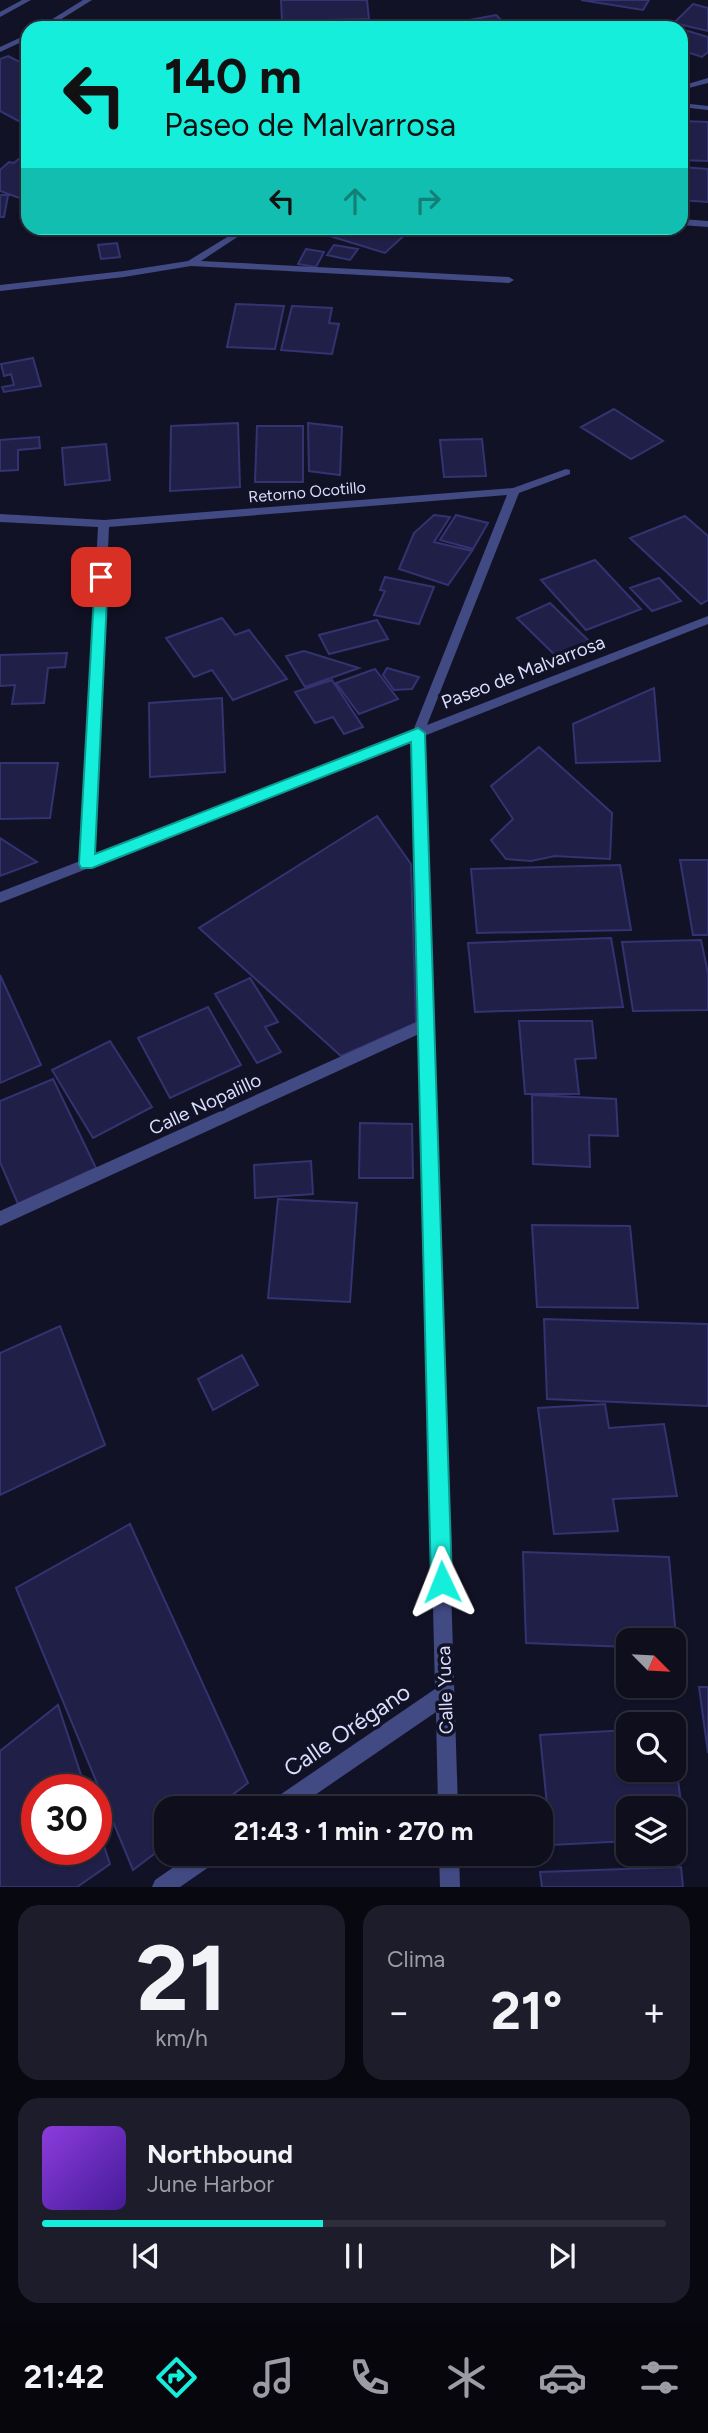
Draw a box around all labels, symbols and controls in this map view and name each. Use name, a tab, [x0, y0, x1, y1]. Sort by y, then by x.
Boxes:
text: 140 m	[164, 46, 302, 105]
icon: left	[49, 49, 140, 140]
text: Paseo de Malvarrosa	[164, 106, 456, 144]
icon: left	[263, 182, 301, 220]
icon: ahead	[336, 182, 374, 220]
icon: right	[409, 182, 447, 220]
street label: Retorno Ocotillo	[247, 477, 367, 507]
pin	[71, 547, 131, 607]
icon: arrive	[82, 558, 120, 596]
street label: Paseo de Malvarrosa	[438, 630, 608, 714]
street label: Calle Nopalillo	[145, 1068, 265, 1140]
position arrow	[405, 1545, 479, 1619]
north arrow	[616, 1628, 686, 1698]
map controls	[616, 1628, 686, 1866]
street label: Calle Yuca	[432, 1645, 458, 1735]
street label: Calle Orégano	[279, 1677, 415, 1783]
button: search	[616, 1712, 686, 1782]
speed limit sign: 30	[21, 1774, 112, 1865]
button: layers	[616, 1796, 686, 1866]
text: 21:43 · 1 min · 270 m	[234, 1815, 473, 1847]
text: 21	[136, 1924, 227, 2033]
text: Clima	[387, 1945, 445, 1973]
text: 21°	[491, 1980, 562, 2042]
text: −	[387, 1989, 411, 2035]
text: +	[642, 1989, 666, 2035]
text: km/h	[155, 2024, 208, 2052]
text: Northbound	[147, 2138, 293, 2170]
text: June Harbor	[147, 2170, 274, 2198]
icon: previous	[127, 2237, 165, 2275]
icon: pause	[335, 2237, 373, 2275]
icon: next	[543, 2237, 581, 2275]
icon: directions	[152, 2353, 201, 2402]
icon: music	[249, 2353, 298, 2402]
icon: phone	[345, 2353, 394, 2402]
icon: climate	[442, 2353, 491, 2402]
icon: car	[538, 2353, 587, 2402]
icon: filters	[635, 2353, 684, 2402]
text: 21:42	[24, 2358, 104, 2396]

